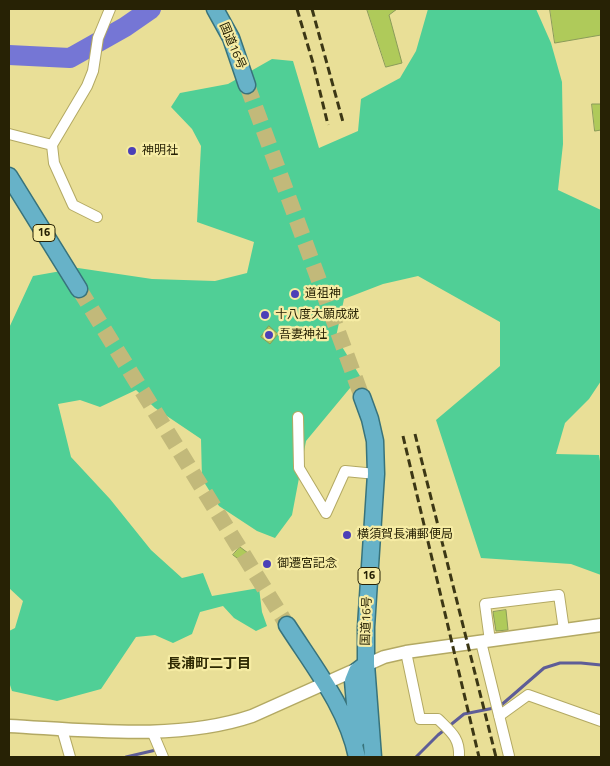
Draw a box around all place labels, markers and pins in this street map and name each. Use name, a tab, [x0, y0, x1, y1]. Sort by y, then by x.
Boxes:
place label: 神明社	[142, 144, 178, 158]
marker: 神明社	[126, 145, 138, 157]
place label: 道祖神	[305, 287, 341, 301]
marker: 道祖神	[289, 288, 301, 300]
place label: 十八度大願成就	[275, 308, 359, 322]
marker: 十八度大願成就	[259, 309, 271, 321]
place label: 吾妻神社	[279, 328, 327, 342]
marker: 吾妻神社	[263, 329, 275, 341]
place label: 横須賀長浦郵便局	[357, 528, 453, 542]
marker: 横須賀長浦郵便局	[341, 529, 353, 541]
place label: 御遷宮記念	[277, 557, 337, 571]
marker: 御遷宮記念	[261, 558, 273, 570]

